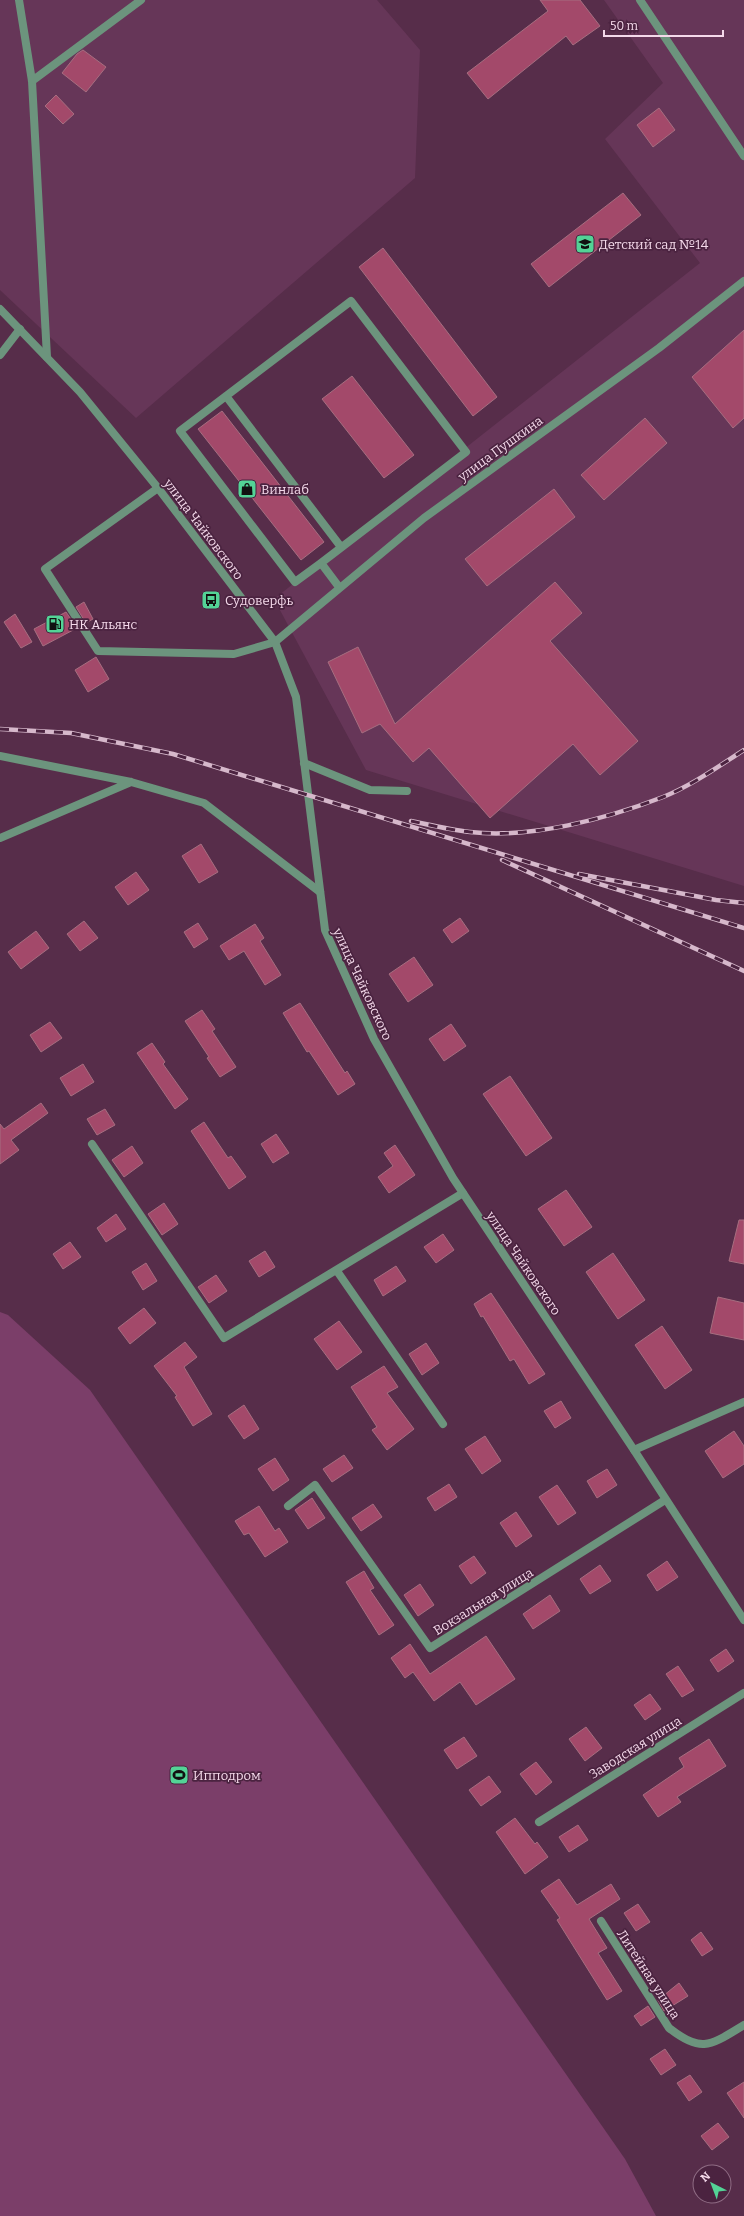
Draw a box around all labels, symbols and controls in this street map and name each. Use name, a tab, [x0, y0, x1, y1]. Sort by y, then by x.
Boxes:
scale bar	[604, 12, 723, 38]
text: 50 m	[610, 19, 639, 33]
school or university icon: Детский сад №14	[574, 233, 596, 255]
place label: Детский сад №14	[599, 237, 709, 252]
street label: улица Пушкина	[454, 413, 545, 485]
street label: улица Чайковского	[160, 475, 246, 582]
shop icon: Винлаб	[236, 478, 258, 500]
place label: Винлаб	[261, 482, 309, 497]
bus stop icon: Судоверфь	[200, 589, 222, 611]
place label: Судоверфь	[225, 593, 293, 608]
fuel station icon: НК Альянс	[44, 613, 66, 635]
place label: НК Альянс	[69, 617, 137, 632]
street label: улица Чайковского	[330, 925, 395, 1043]
street label: улица Чайковского	[483, 1208, 564, 1318]
street label: Вокзальная улица	[431, 1565, 536, 1638]
street label: Заводская улица	[586, 1713, 684, 1782]
sports icon: Ипподром	[168, 1764, 190, 1786]
place label: Ипподром	[193, 1768, 261, 1783]
street label: Литейная улица	[614, 1927, 683, 2022]
north arrow	[692, 2164, 732, 2204]
text: N	[698, 2169, 714, 2185]

